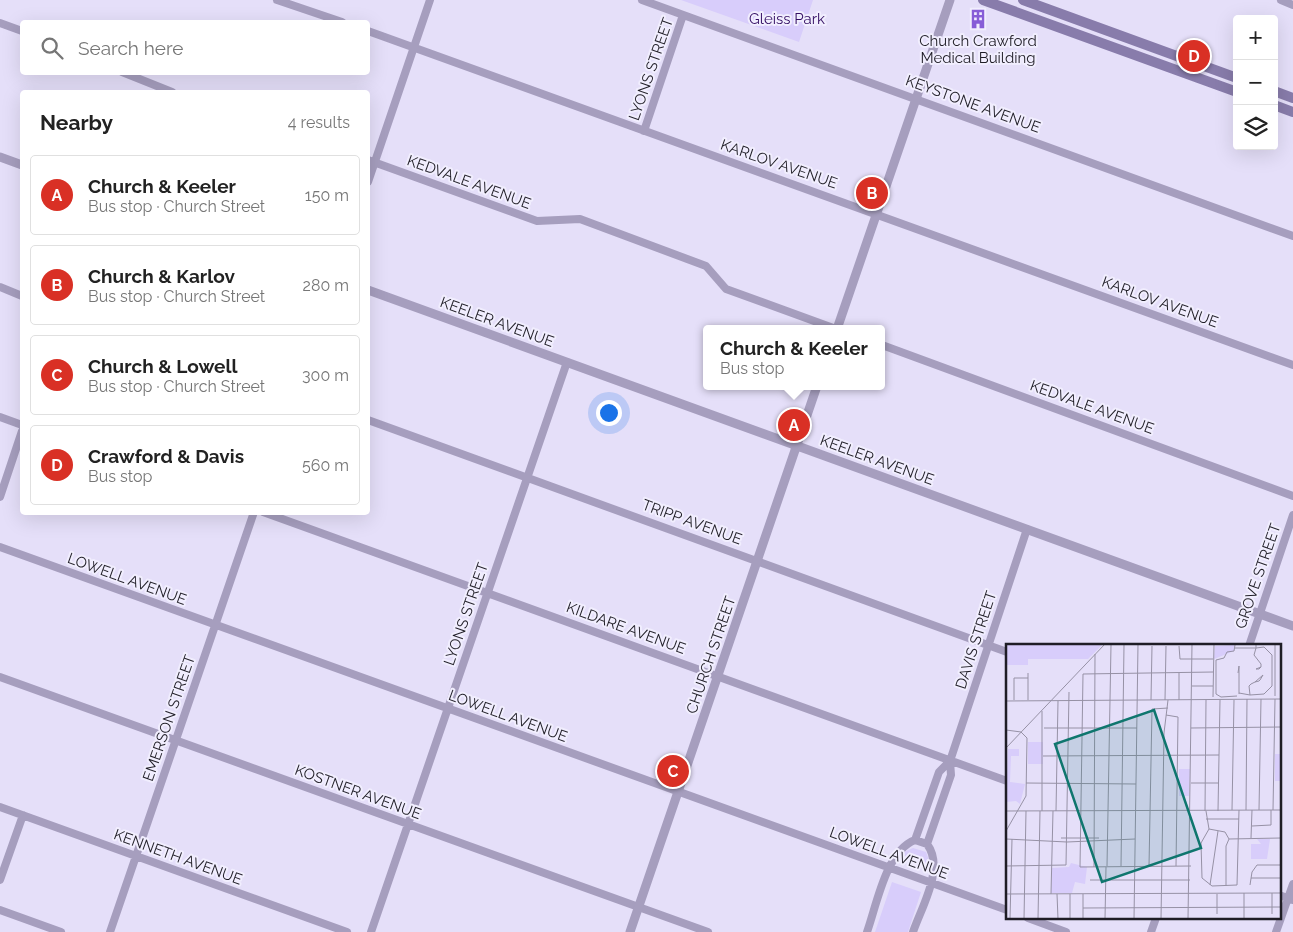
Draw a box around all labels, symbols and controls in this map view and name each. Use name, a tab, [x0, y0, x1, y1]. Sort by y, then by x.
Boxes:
building icon: Church Crawford Medical Building	[967, 8, 989, 30]
park label: Gleiss Park	[749, 10, 825, 28]
street label: LYONS STREET	[625, 15, 677, 123]
map controls	[1233, 15, 1278, 150]
button: +	[1233, 15, 1278, 60]
search box	[20, 20, 370, 75]
place label: Church Crawford Medical Building	[919, 32, 1037, 67]
icon: search	[38, 34, 66, 62]
text: Search here	[78, 37, 184, 59]
pin: D	[1178, 37, 1210, 75]
button: −	[1233, 60, 1278, 105]
street label: KEYSTONE AVENUE	[903, 71, 1043, 137]
button: layers	[1233, 105, 1278, 150]
text: Nearby	[40, 110, 113, 135]
text: 4 results	[288, 113, 350, 132]
street label: KARLOV AVENUE	[718, 136, 840, 192]
street label: KEDVALE AVENUE	[405, 151, 533, 213]
pin: B	[856, 174, 888, 212]
text: Church & Keeler	[88, 175, 236, 197]
text: A	[52, 186, 62, 205]
text: 150 m	[305, 186, 349, 205]
text: Bus stop · Church Street	[88, 197, 265, 216]
text: Church & Karlov	[88, 265, 235, 287]
street label: KARLOV AVENUE	[1099, 273, 1221, 331]
text: B	[52, 276, 62, 295]
text: 280 m	[303, 276, 349, 295]
text: Bus stop · Church Street	[88, 287, 265, 306]
street label: KEELER AVENUE	[438, 293, 556, 351]
popup	[703, 325, 885, 390]
text: Church & Keeler	[720, 337, 868, 359]
text: Church & Lowell	[88, 355, 238, 377]
text: Bus stop	[720, 359, 784, 378]
text: C	[52, 366, 62, 385]
text: 300 m	[302, 366, 349, 385]
street label: KEDVALE AVENUE	[1028, 376, 1156, 438]
text: Bus stop · Church Street	[88, 377, 265, 396]
your location	[596, 400, 622, 426]
pin: A	[778, 406, 810, 444]
street label: KEELER AVENUE	[818, 431, 936, 489]
text: Crawford & Davis	[88, 445, 244, 467]
text: D	[51, 456, 63, 475]
text: 560 m	[302, 456, 349, 475]
text: Bus stop	[88, 467, 152, 486]
street label: TRIPP AVENUE	[640, 496, 744, 548]
street label: GROVE STREET	[1232, 521, 1284, 631]
street label: LOWELL AVENUE	[65, 549, 189, 609]
street label: LYONS STREET	[440, 560, 492, 668]
street label: DAVIS STREET	[952, 589, 1000, 691]
street label: CHURCH STREET	[682, 594, 740, 716]
street label: KILDARE AVENUE	[564, 598, 688, 658]
inset map	[1006, 644, 1280, 920]
street label: EMERSON STREET	[139, 652, 199, 784]
street label: LOWELL AVENUE	[446, 686, 570, 746]
pin: C	[657, 752, 689, 790]
street label: KOSTNER AVENUE	[292, 761, 424, 823]
street label: LOWELL AVENUE	[827, 823, 951, 883]
street label: KENNETH AVENUE	[111, 825, 245, 889]

